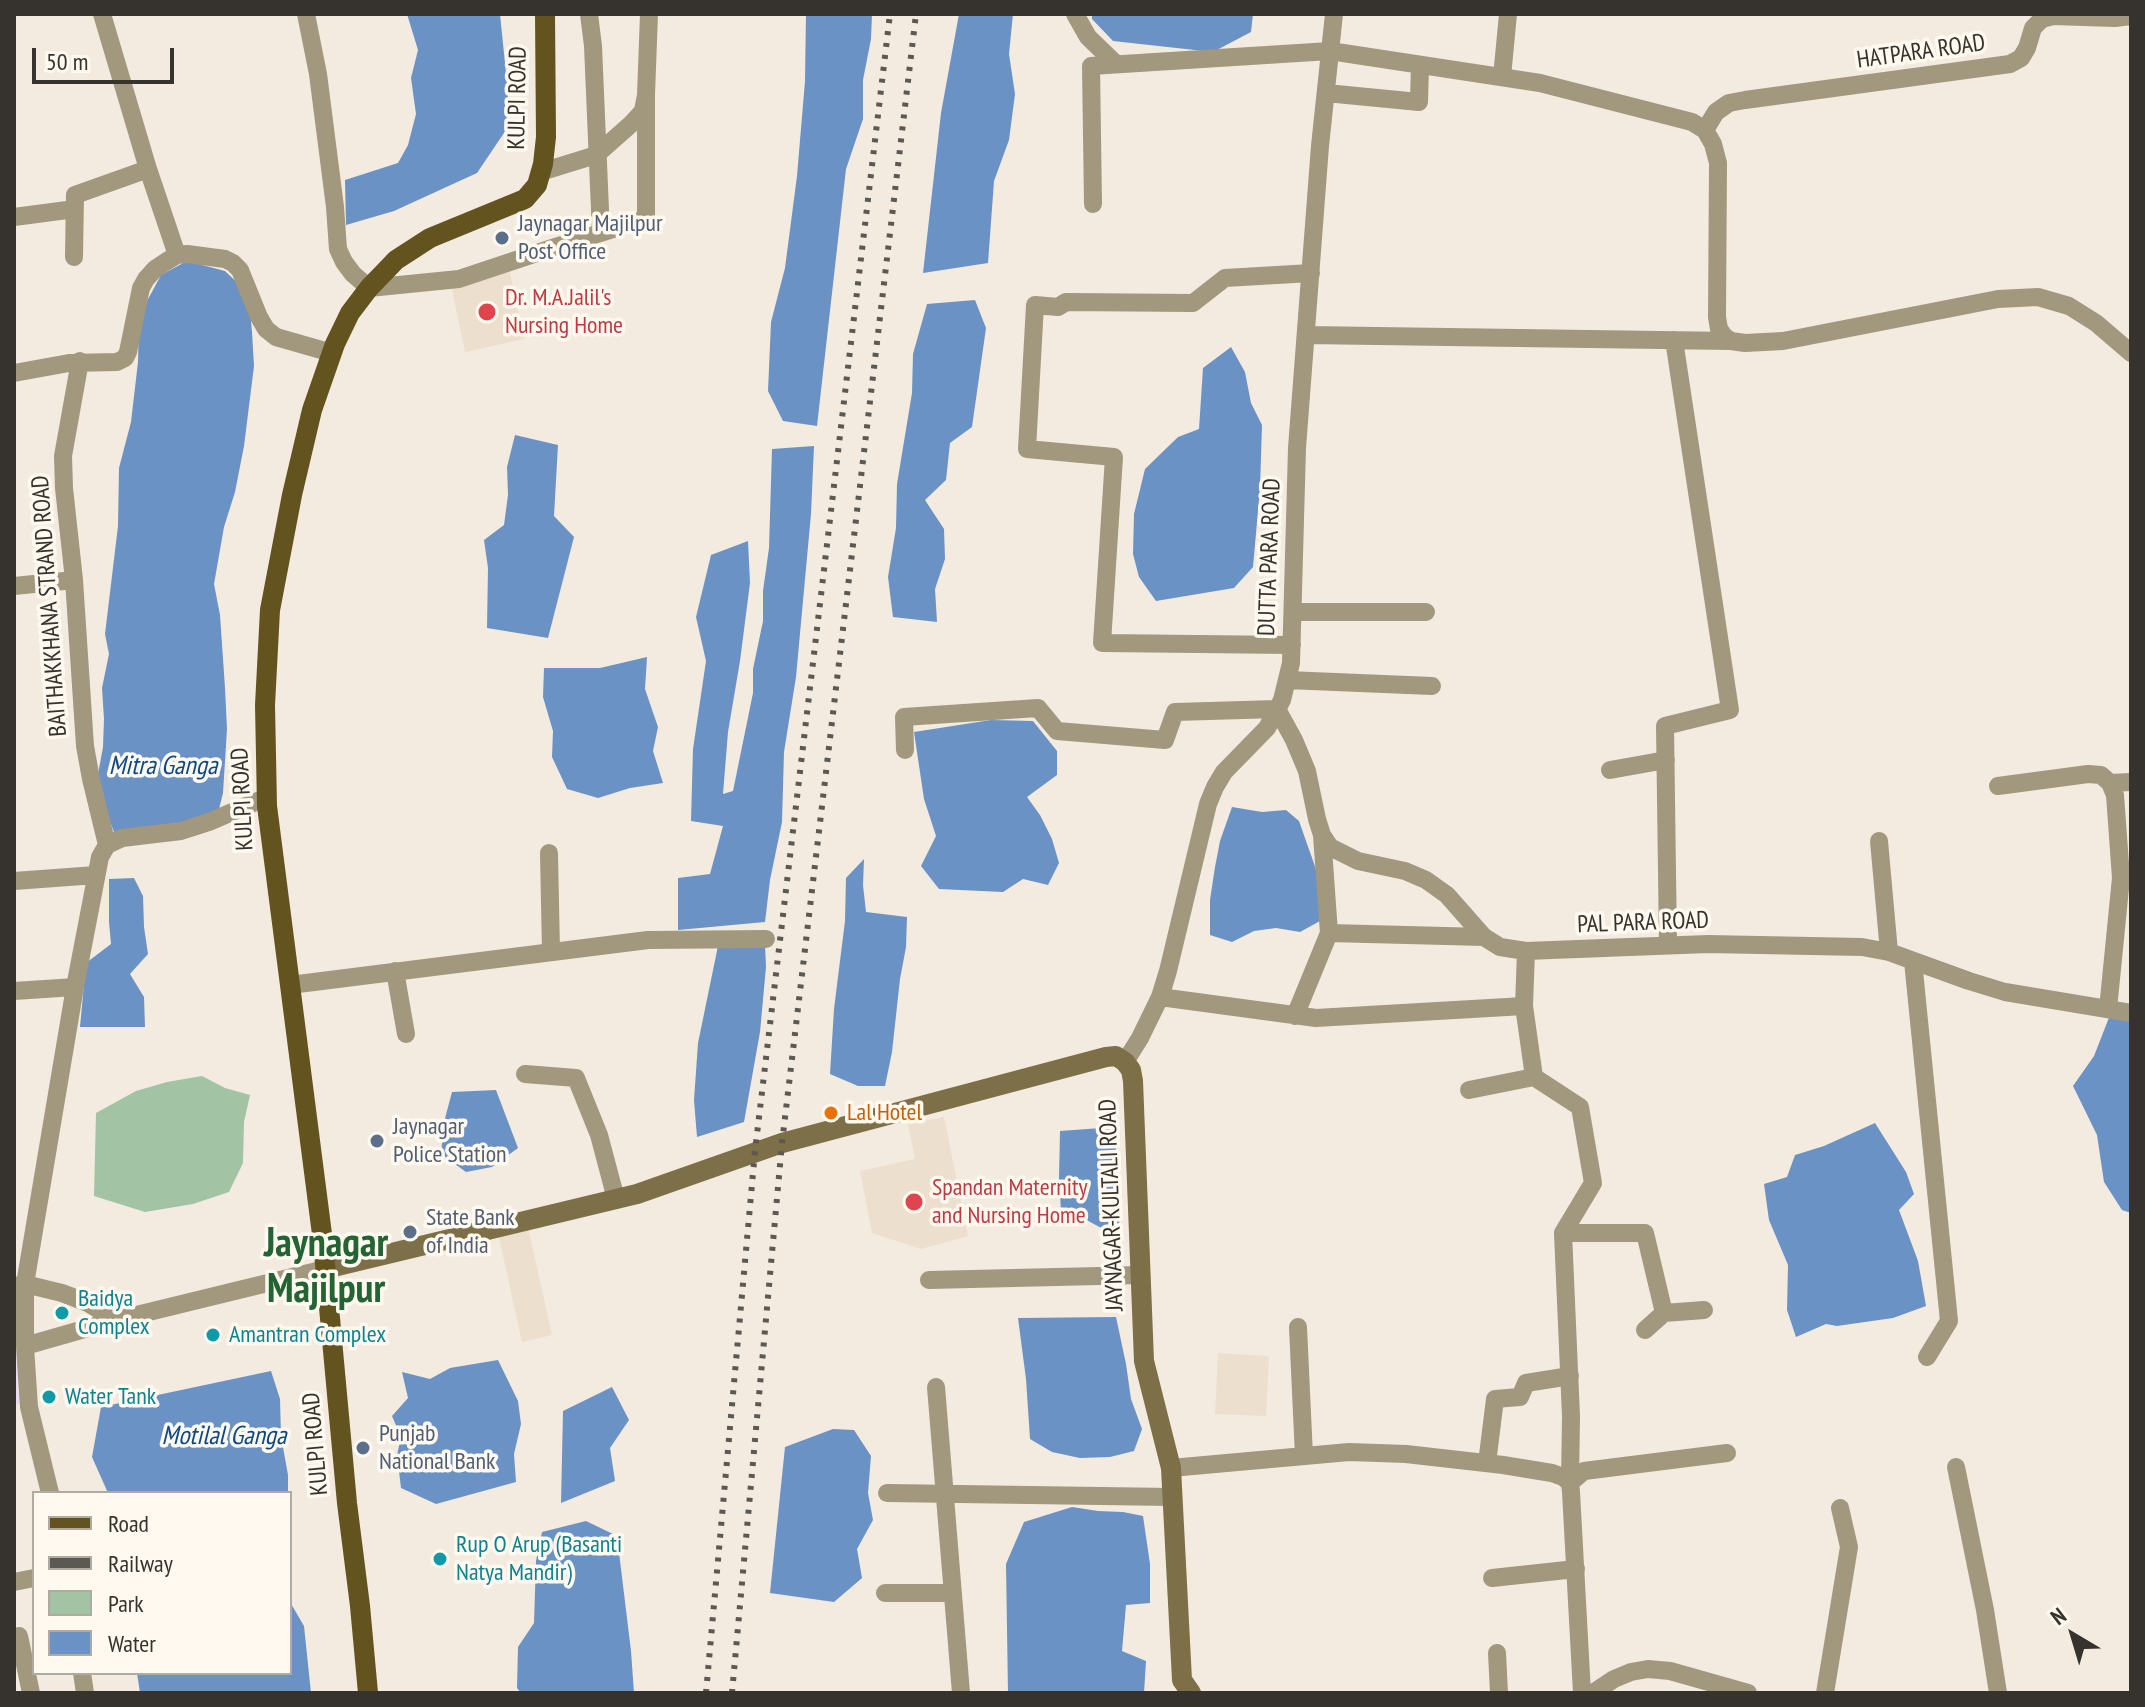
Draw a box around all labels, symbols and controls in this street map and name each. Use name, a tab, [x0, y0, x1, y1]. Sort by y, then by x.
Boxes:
street label: HATPARA ROAD	[1855, 29, 1987, 75]
scale bar	[36, 32, 178, 82]
text: 50 m	[46, 46, 88, 77]
street label: KULPI ROAD	[503, 46, 533, 150]
place label: Jaynagar Majilpur Post Office	[518, 210, 662, 266]
marker: Jaynagar Majilpur Post Office	[493, 229, 511, 247]
place label: Dr. M.A.Jalil's Nursing Home	[505, 284, 623, 340]
marker: Dr. M.A.Jalil's Nursing Home	[476, 301, 498, 323]
street label: BAITHAKKHANA STRAND ROAD	[27, 474, 73, 738]
street label: DUTTA PARA ROAD	[1253, 478, 1287, 636]
street label: KULPI ROAD	[226, 747, 260, 851]
water label: Mitra Ganga	[109, 751, 217, 783]
street label: PAL PARA ROAD	[1577, 906, 1709, 940]
place label: Lal Hotel	[847, 1099, 922, 1127]
street label: JAYNAGAR-KULTALI ROAD	[1094, 1099, 1130, 1311]
marker: Lal Hotel	[822, 1104, 840, 1122]
place label: Jaynagar Police Station	[393, 1113, 507, 1169]
marker: Jaynagar Police Station	[368, 1132, 386, 1150]
place label: Spandan Maternity and Nursing Home	[932, 1174, 1087, 1230]
marker: Spandan Maternity and Nursing Home	[903, 1191, 925, 1213]
place label: State Bank of India	[426, 1204, 515, 1260]
district label: Jaynagar Majilpur	[264, 1221, 388, 1315]
marker: State Bank of India	[401, 1223, 419, 1241]
place label: Baidya Complex	[78, 1285, 150, 1341]
marker: Baidya Complex	[53, 1304, 71, 1322]
place label: Amantran Complex	[229, 1321, 386, 1349]
marker: Amantran Complex	[204, 1326, 222, 1344]
place label: Water Tank	[65, 1383, 156, 1411]
marker: Water Tank	[40, 1388, 58, 1406]
street label: KULPI ROAD	[297, 1391, 335, 1497]
place label: Punjab National Bank	[379, 1420, 495, 1476]
water label: Motilal Ganga	[162, 1421, 286, 1453]
marker: Punjab National Bank	[354, 1439, 372, 1457]
legend	[32, 1491, 292, 1675]
text: Road	[108, 1508, 149, 1539]
place label: Rup O Arup (Basanti Natya Mandir)	[456, 1531, 622, 1587]
text: Railway	[108, 1548, 173, 1579]
marker: Rup O Arup (Basanti Natya Mandir)	[431, 1550, 449, 1568]
text: Park	[108, 1588, 144, 1619]
north arrow	[2033, 1595, 2113, 1675]
text: N	[2045, 1601, 2072, 1631]
text: Water	[108, 1628, 156, 1659]

